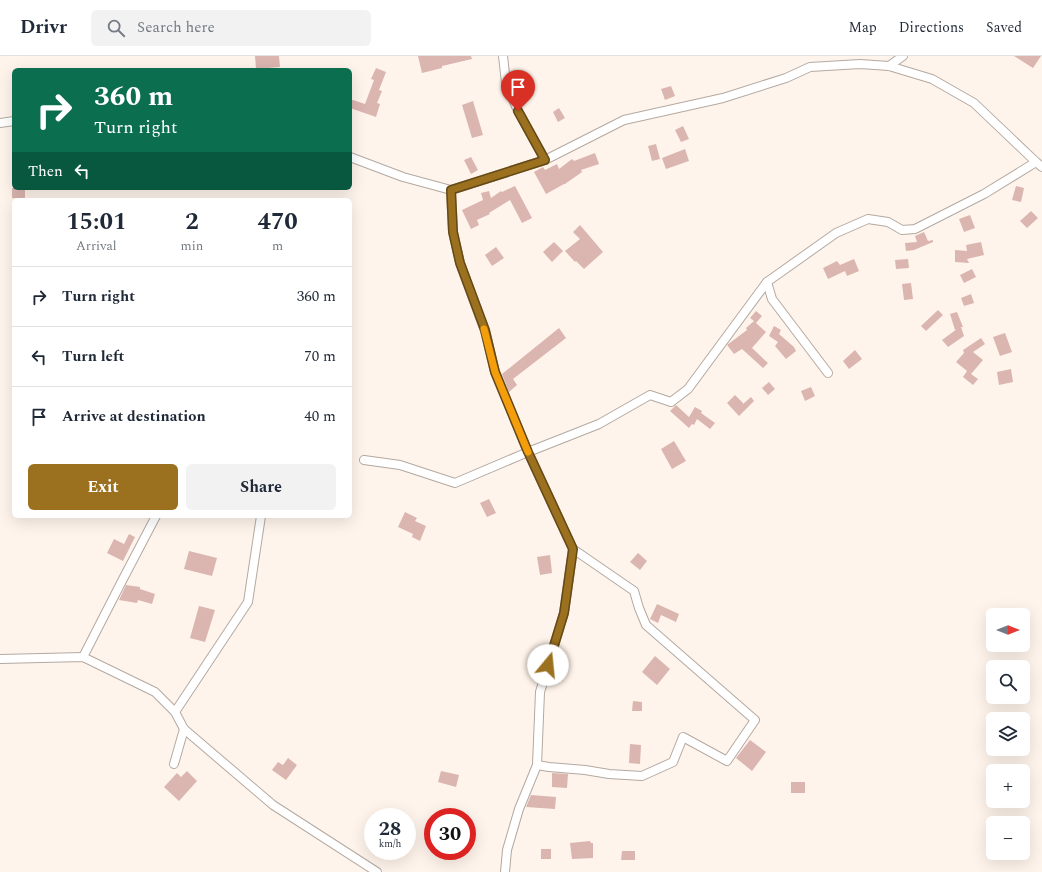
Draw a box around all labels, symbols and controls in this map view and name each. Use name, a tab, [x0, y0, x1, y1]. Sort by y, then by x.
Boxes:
search box	[91, 10, 371, 46]
text: Drivr	[20, 13, 67, 42]
text: Search here	[137, 16, 215, 39]
icon: search	[105, 17, 127, 39]
text: Map	[849, 17, 877, 38]
text: Directions	[899, 17, 964, 38]
text: Saved	[986, 17, 1022, 38]
pin	[501, 70, 535, 111]
text: 360 m	[94, 75, 173, 118]
icon: arrive	[507, 76, 529, 98]
icon: right	[28, 84, 80, 136]
text: Turn right	[94, 114, 177, 141]
text: Then	[28, 160, 63, 183]
icon: left	[71, 160, 93, 182]
text: 15:01	[66, 204, 126, 240]
text: 2	[185, 204, 199, 240]
text: 470	[257, 204, 298, 240]
text: Arrival	[76, 236, 117, 256]
text: min	[181, 236, 203, 256]
text: m	[272, 236, 283, 256]
text: Turn right	[62, 285, 135, 308]
text: 360 m	[297, 285, 336, 308]
icon: right	[28, 286, 50, 308]
text: Turn left	[62, 345, 124, 368]
text: 70 m	[304, 345, 336, 368]
icon: left	[28, 346, 50, 368]
text: Arrive at destination	[62, 405, 206, 428]
text: 40 m	[304, 405, 336, 428]
icon: arrive	[28, 406, 50, 428]
button: Exit	[28, 464, 178, 510]
button: Share	[186, 464, 336, 510]
north arrow	[986, 608, 1030, 652]
map controls	[986, 608, 1030, 860]
position arrow	[527, 644, 569, 686]
button: search	[986, 660, 1030, 704]
button: layers	[986, 712, 1030, 756]
button: +	[986, 764, 1030, 808]
speed limit sign: 30	[424, 808, 476, 860]
text: 28	[379, 814, 401, 844]
button: −	[986, 816, 1030, 860]
text: km/h	[379, 836, 401, 852]

